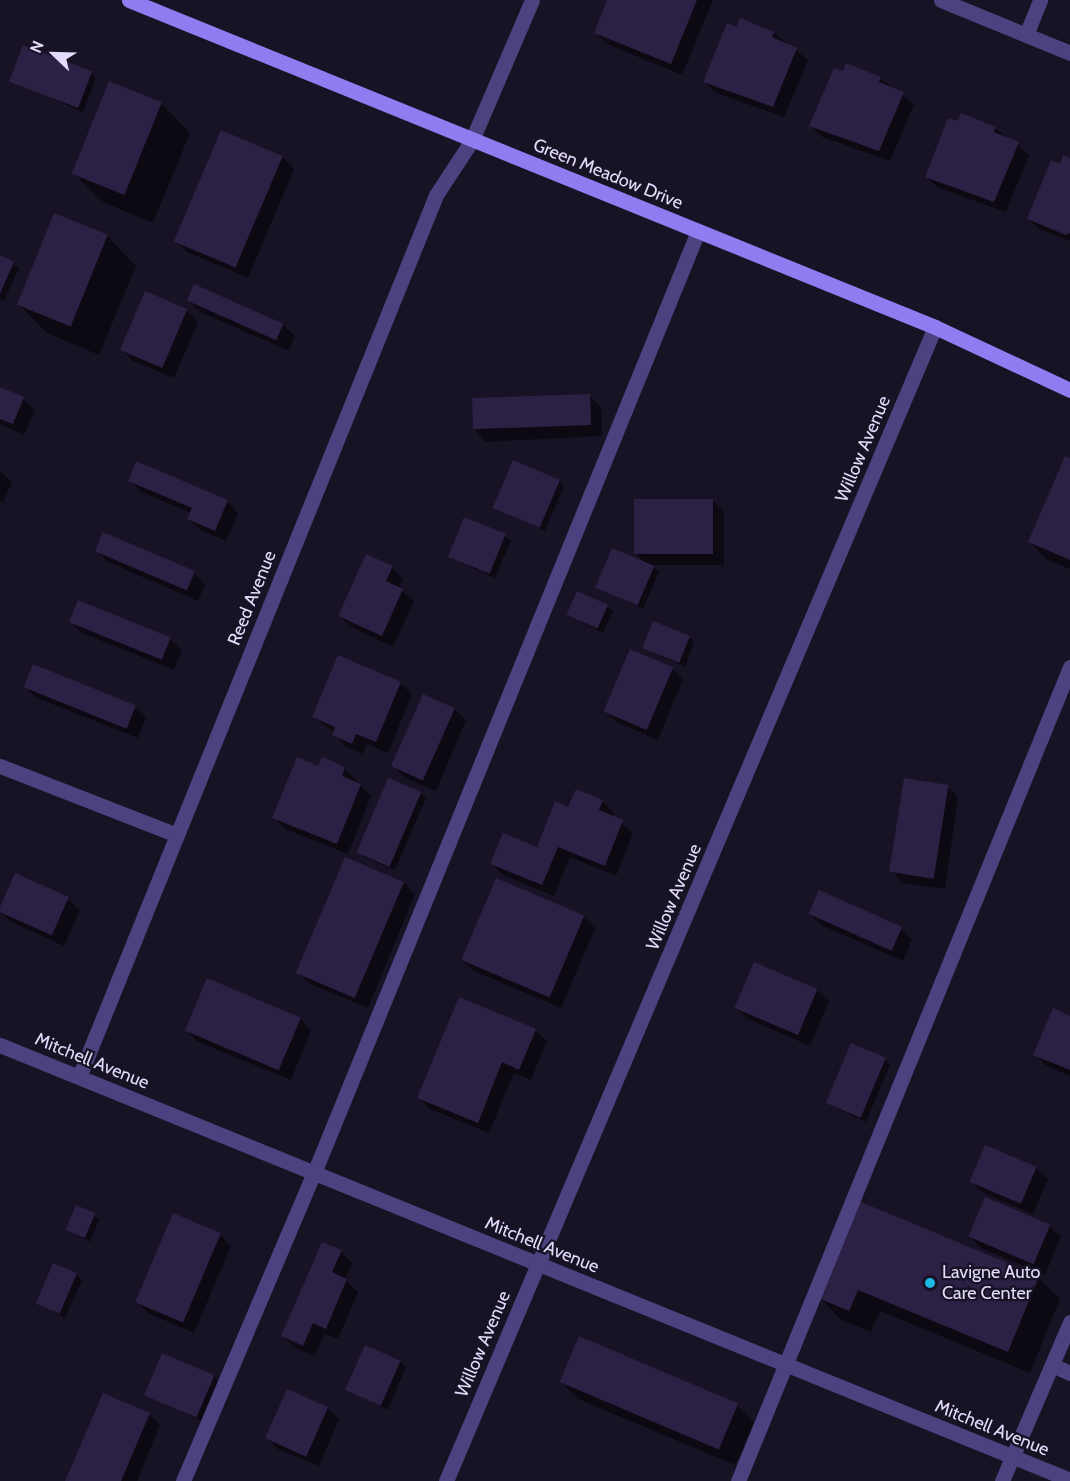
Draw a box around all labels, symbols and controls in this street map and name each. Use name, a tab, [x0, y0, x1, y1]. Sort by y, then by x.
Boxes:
north arrow	[24, 24, 84, 84]
text: N	[26, 38, 48, 56]
street label: Green Meadow Drive	[530, 134, 686, 214]
street label: Willow Avenue	[831, 393, 895, 505]
street label: Reed Avenue	[223, 548, 281, 648]
street label: Willow Avenue	[642, 841, 706, 953]
street label: Mitchell Avenue	[32, 1028, 152, 1094]
street label: Mitchell Avenue	[482, 1212, 602, 1278]
place label: Lavigne Auto Care Center	[942, 1262, 1040, 1304]
marker: Lavigne Auto Care Center	[923, 1276, 937, 1290]
street label: Willow Avenue	[451, 1288, 515, 1400]
street label: Mitchell Avenue	[932, 1395, 1052, 1461]

